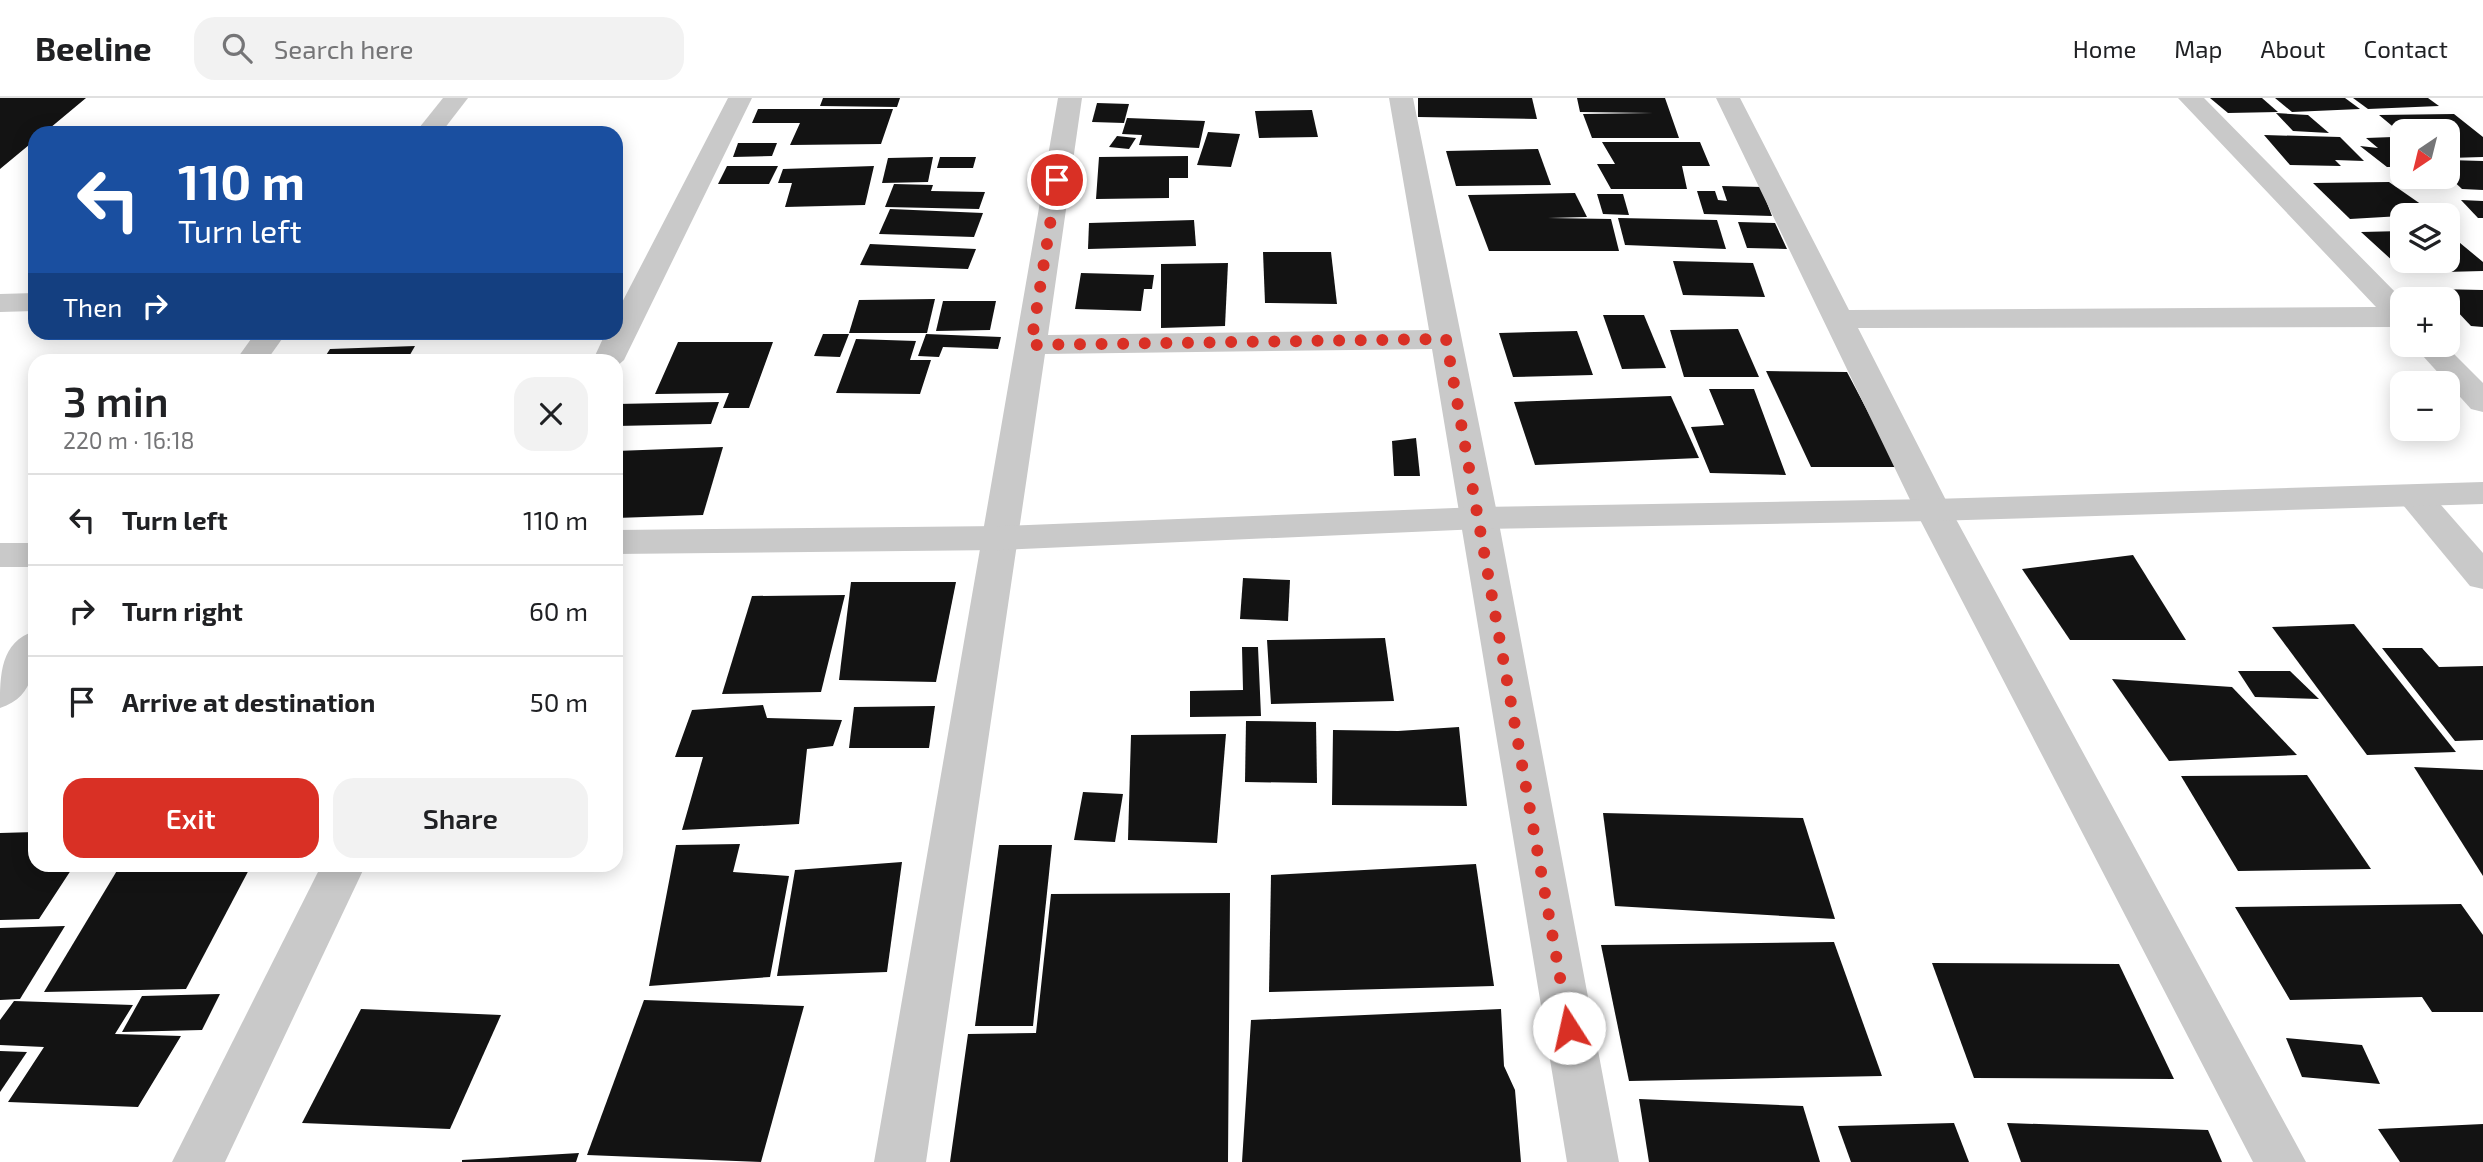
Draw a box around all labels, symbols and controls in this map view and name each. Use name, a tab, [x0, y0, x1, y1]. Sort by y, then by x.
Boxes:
search box	[194, 17, 684, 80]
text: Beeline	[35, 28, 152, 68]
icon: search	[218, 29, 256, 67]
text: Search here	[274, 33, 413, 64]
text: Home	[2073, 34, 2136, 63]
text: Map	[2174, 34, 2222, 63]
text: About	[2260, 34, 2326, 63]
text: Contact	[2364, 34, 2448, 63]
north arrow	[2390, 119, 2460, 189]
map controls	[2390, 119, 2460, 441]
pin	[1027, 150, 1087, 210]
text: 110 m	[178, 151, 305, 210]
icon: left	[63, 154, 154, 245]
icon: arrive	[1038, 161, 1076, 199]
button: layers	[2390, 203, 2460, 273]
text: Turn left	[178, 211, 302, 249]
icon: right	[136, 287, 174, 325]
button: +	[2390, 287, 2460, 357]
text: Then	[63, 291, 122, 322]
button: −	[2390, 371, 2460, 441]
text: 3 min	[63, 375, 169, 425]
button: close	[514, 377, 588, 451]
text: 220 m · 16:18	[63, 426, 195, 454]
icon: left	[63, 501, 101, 539]
text: Turn left	[122, 504, 228, 535]
text: 110 m	[523, 504, 588, 535]
icon: right	[63, 592, 101, 630]
text: Turn right	[122, 595, 243, 626]
text: 60 m	[529, 595, 588, 626]
icon: arrive	[63, 683, 101, 721]
text: Arrive at destination	[122, 686, 375, 717]
text: 50 m	[530, 686, 588, 717]
button: Exit	[63, 778, 319, 858]
button: Share	[333, 778, 588, 858]
position arrow	[1532, 991, 1606, 1065]

